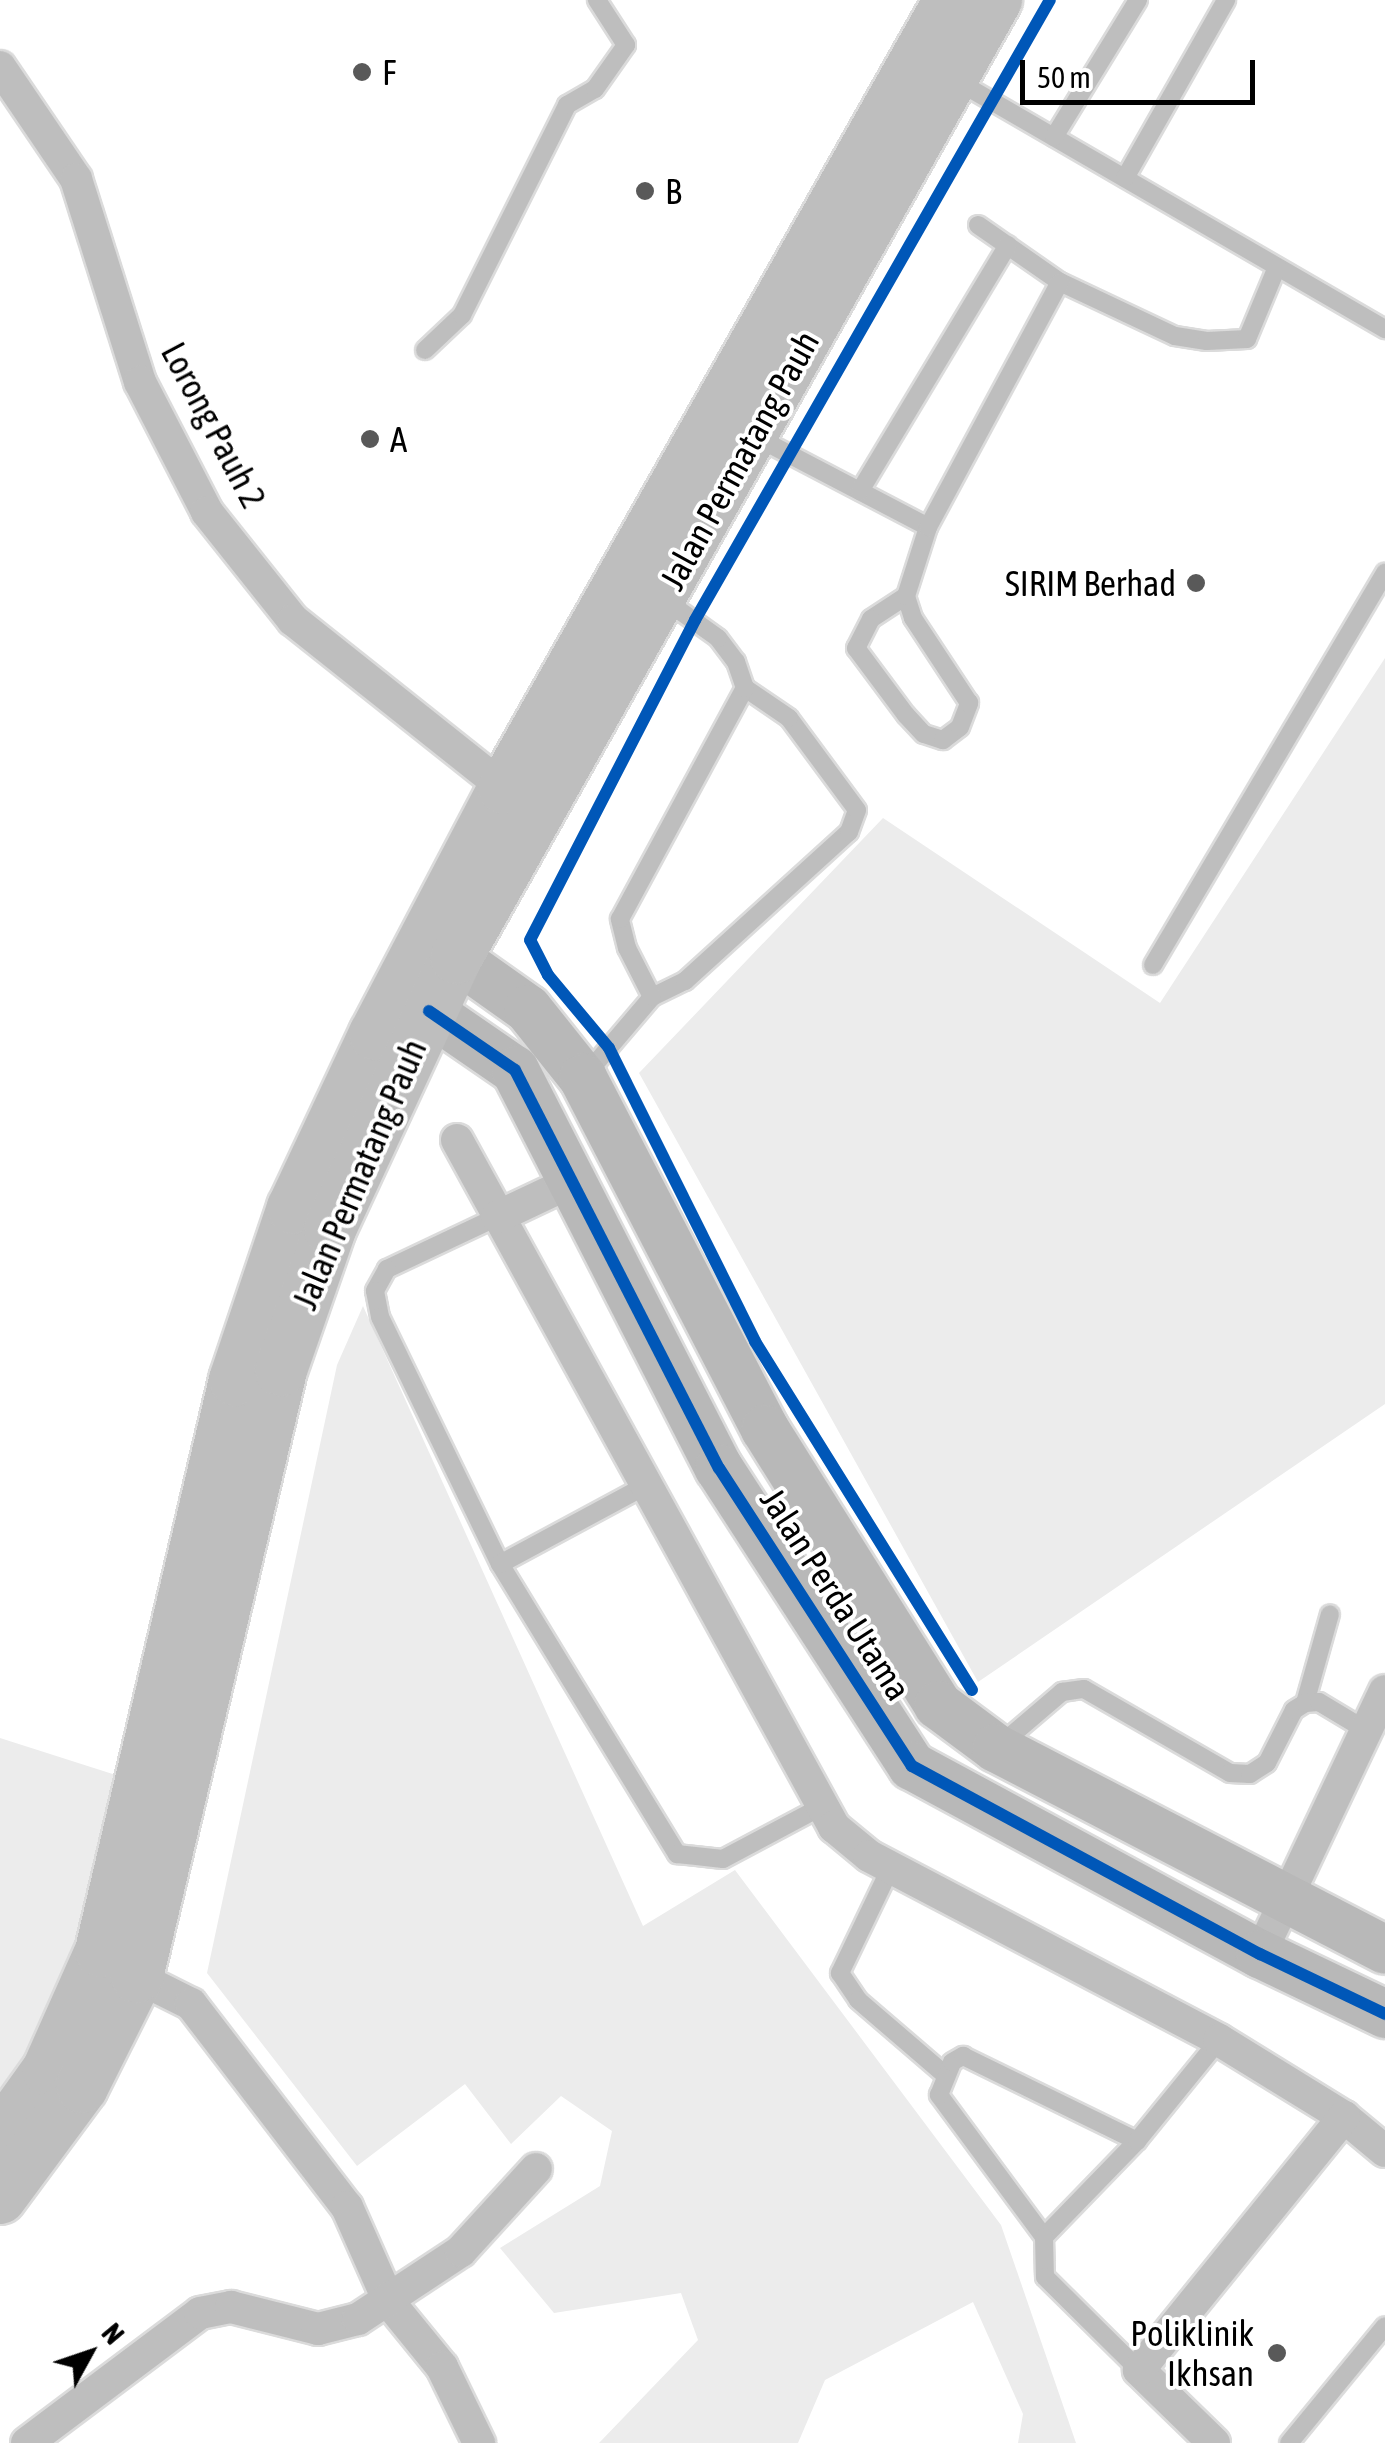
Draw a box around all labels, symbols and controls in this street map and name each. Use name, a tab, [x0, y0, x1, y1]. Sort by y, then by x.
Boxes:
scale bar	[1025, 40, 1260, 102]
place label: F	[382, 51, 396, 93]
text: 50 m	[1037, 60, 1091, 94]
marker: F	[351, 61, 373, 83]
place label: B	[665, 170, 682, 212]
marker: B	[634, 180, 656, 202]
street label: Jalan Permatang Pauh	[651, 323, 827, 597]
street label: Lorong Pauh 2	[153, 335, 275, 515]
place label: A	[390, 418, 407, 460]
marker: A	[359, 428, 381, 450]
place label: SIRIM Berhad	[1005, 562, 1176, 604]
marker: SIRIM Berhad	[1185, 572, 1207, 594]
street label: Jalan Permatang Pauh	[283, 1033, 435, 1315]
street label: Jalan Perda Utama	[752, 1480, 920, 1708]
north arrow	[40, 2303, 140, 2403]
place label: Poliklinik Ikhsan	[1130, 2312, 1254, 2394]
text: N	[95, 2317, 131, 2350]
marker: Poliklinik Ikhsan	[1264, 2340, 1290, 2366]

